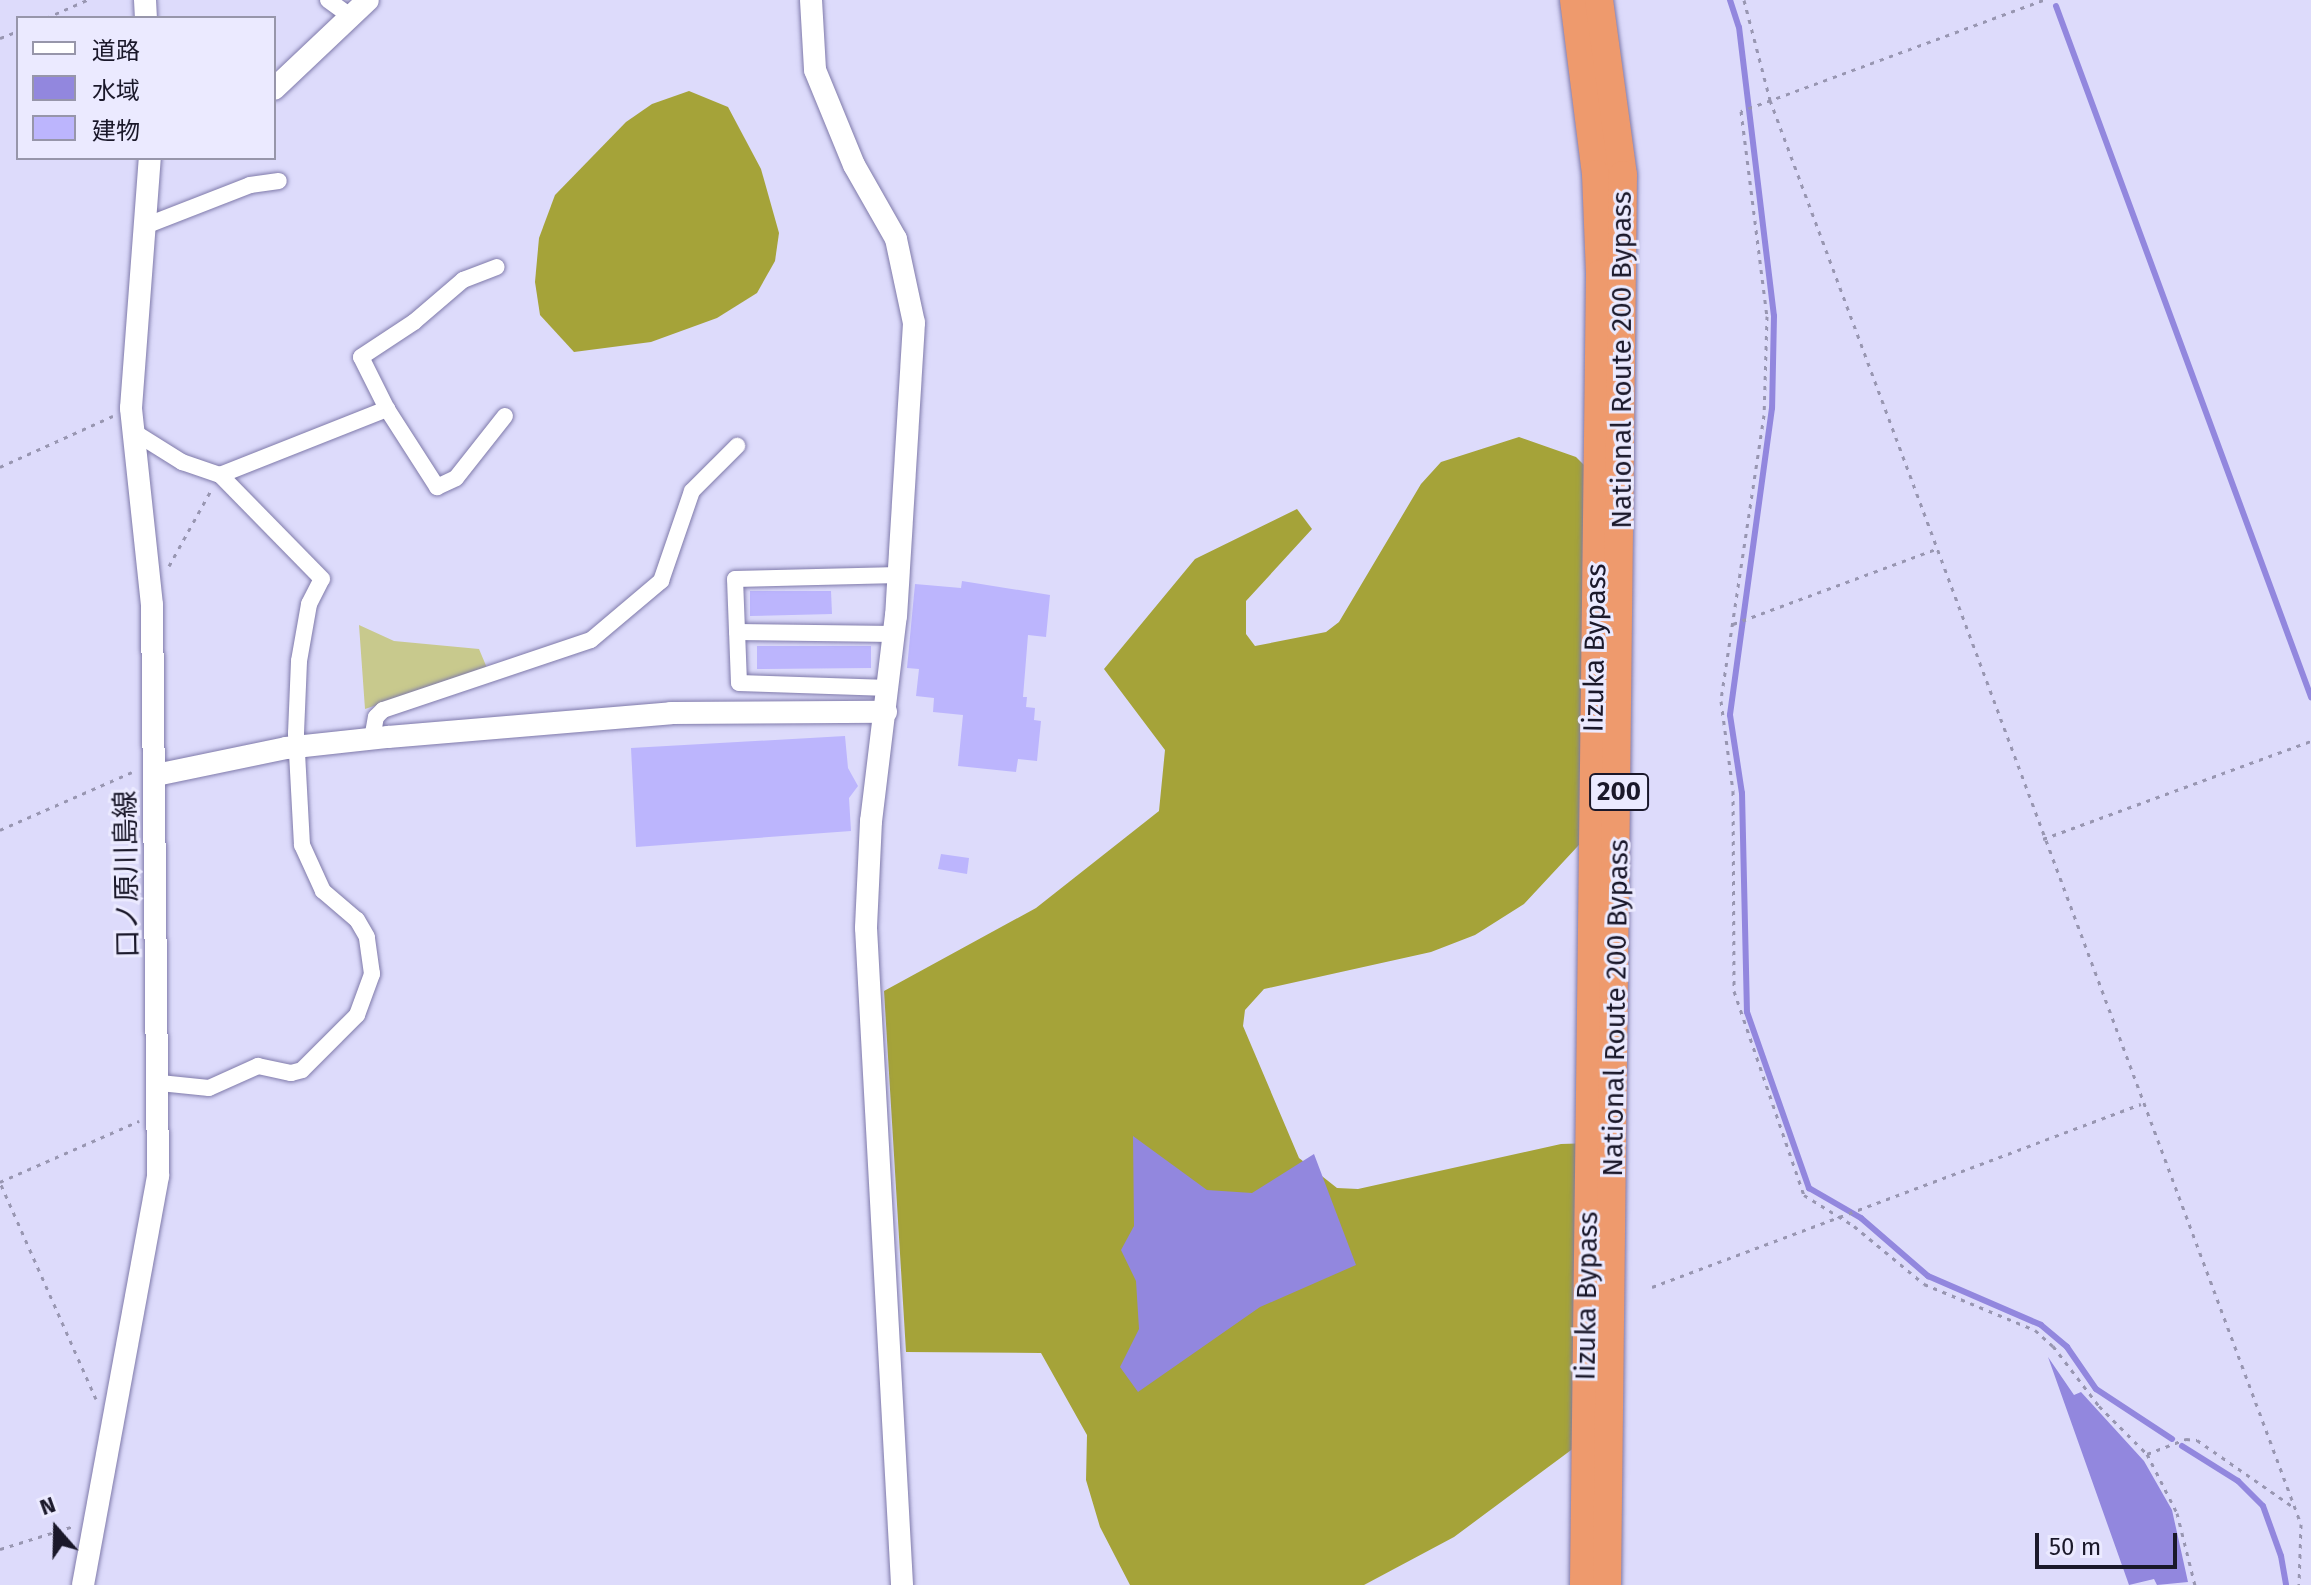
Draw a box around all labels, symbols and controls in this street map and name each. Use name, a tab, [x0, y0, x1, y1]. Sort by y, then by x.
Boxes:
legend	[16, 16, 276, 160]
text: 道路	[92, 37, 140, 65]
text: 水域	[92, 77, 140, 105]
text: 建物	[92, 117, 140, 145]
street label: National Route 200 Bypass	[1605, 191, 1639, 529]
street label: Iizuka Bypass	[1577, 563, 1613, 733]
road number: 200	[1589, 770, 1649, 814]
street label: 口ノ原川島線	[109, 790, 145, 958]
street label: National Route 200 Bypass	[1596, 839, 1636, 1177]
street label: Iizuka Bypass	[1569, 1211, 1605, 1381]
north arrow	[16, 1489, 96, 1569]
text: N	[36, 1491, 59, 1521]
scale bar	[2039, 1517, 2181, 1567]
text: 50 m	[2049, 1533, 2101, 1561]

